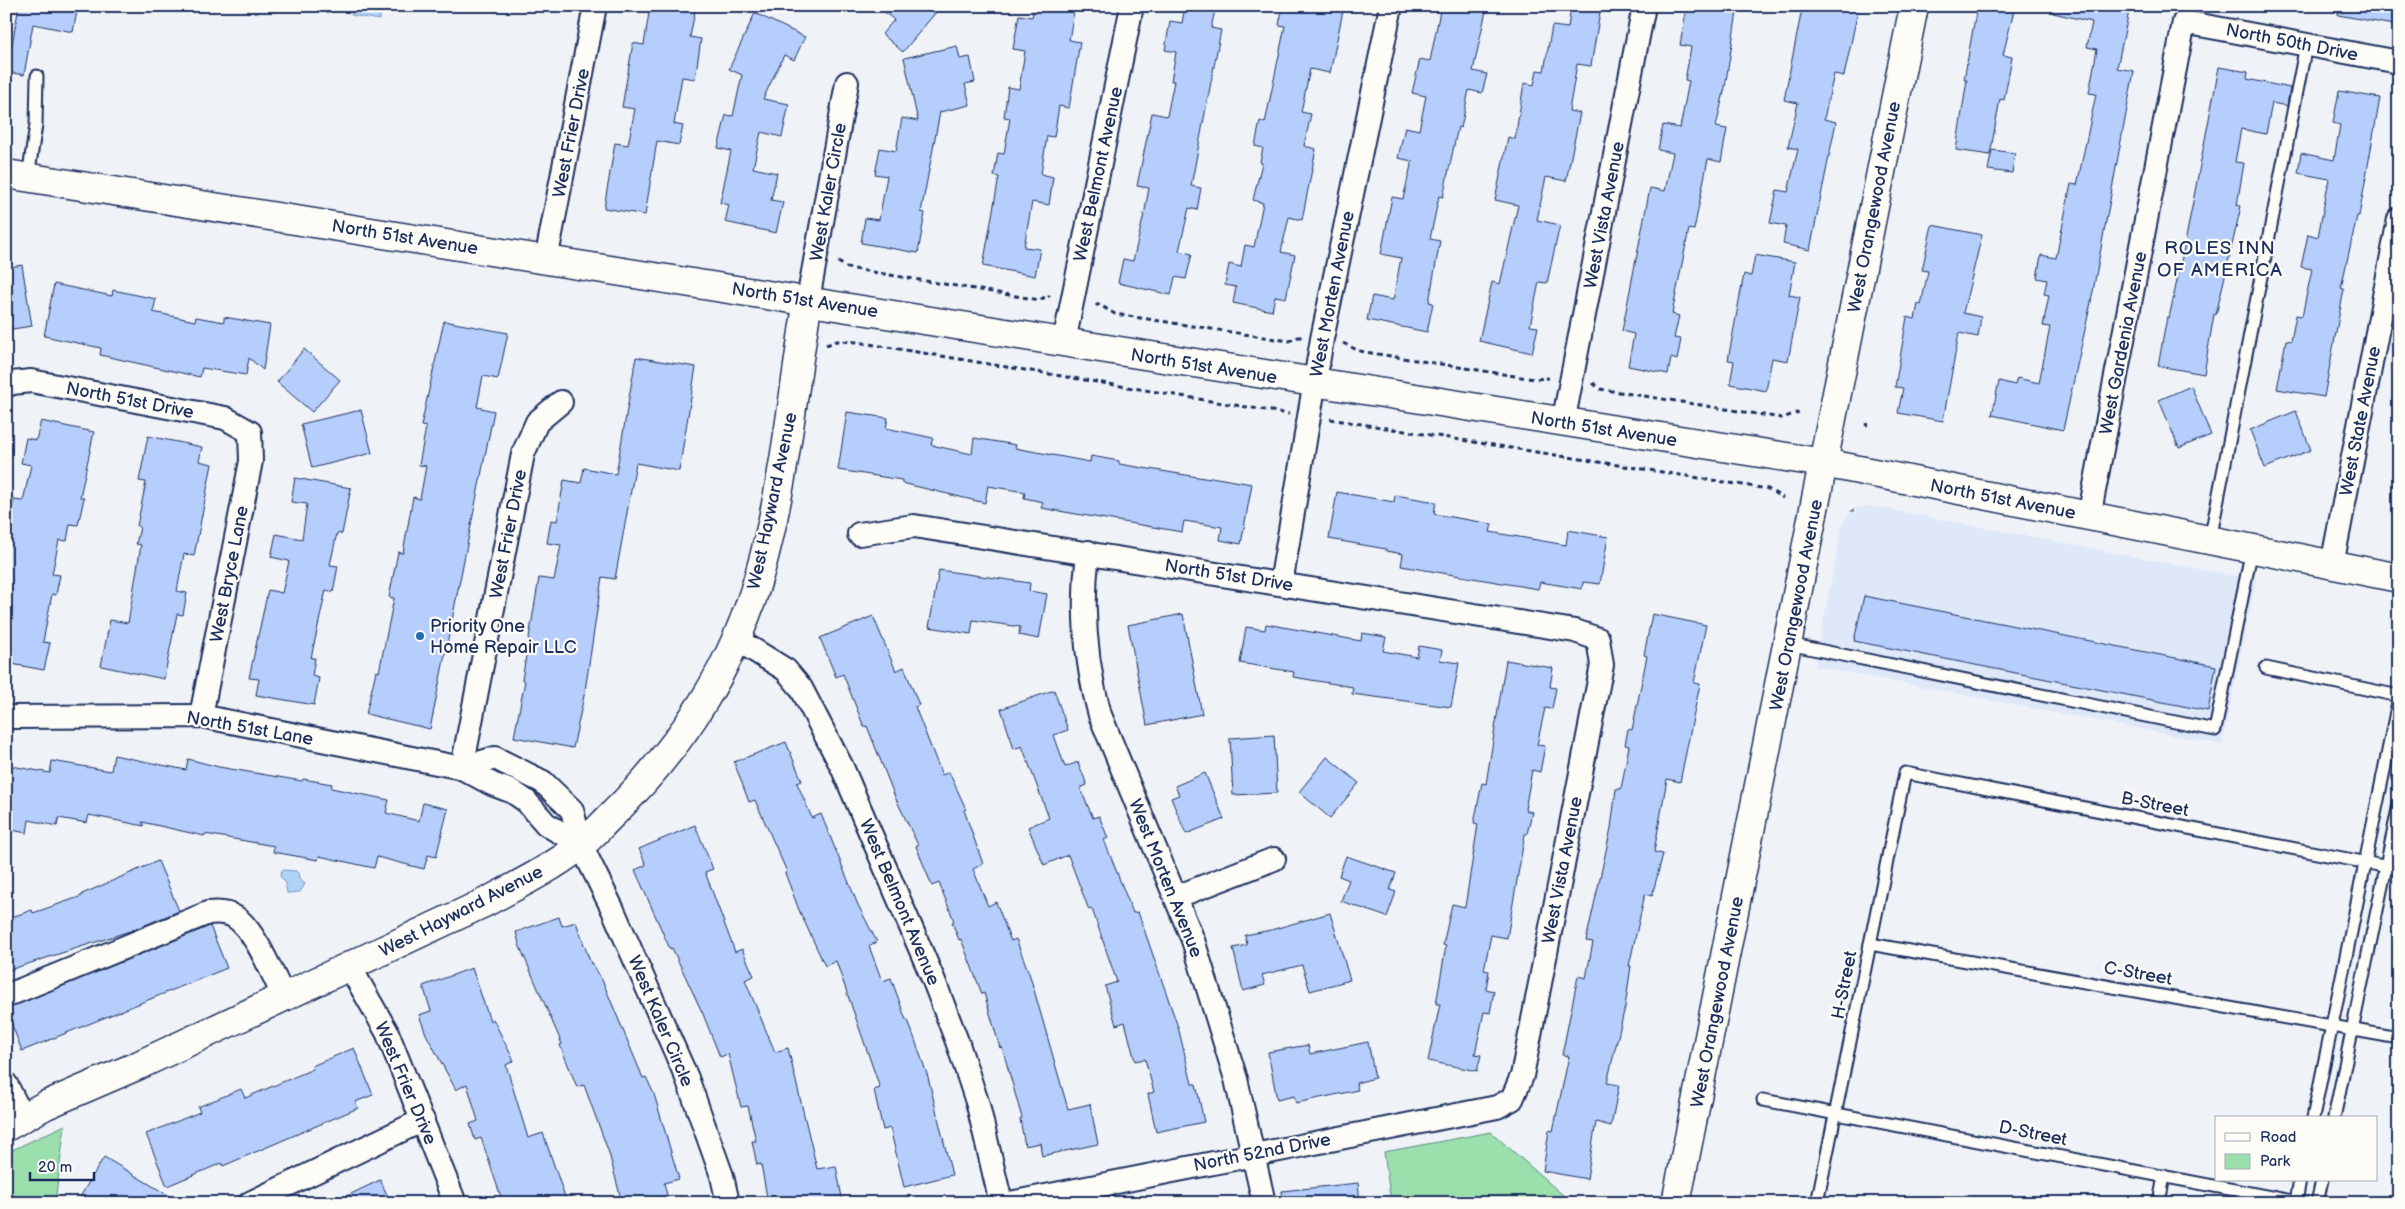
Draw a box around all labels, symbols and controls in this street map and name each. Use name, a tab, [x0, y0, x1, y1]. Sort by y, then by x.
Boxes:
street label: North 50th Drive	[2224, 19, 2360, 66]
street label: West Frier Drive	[549, 66, 594, 199]
street label: West Belmont Avenue	[1070, 84, 1127, 264]
street label: West Orangewood Avenue	[1844, 99, 1905, 314]
street label: West Kaler Circle	[806, 121, 851, 263]
street label: West Vista Avenue	[1580, 139, 1629, 290]
street label: West Morten Avenue	[1306, 209, 1359, 379]
street label: North 51st Avenue	[330, 216, 480, 259]
district label: ROLES INN OF AMERICA	[2157, 237, 2283, 282]
street label: West Gardenia Avenue	[2095, 249, 2152, 436]
street label: North 51st Avenue	[730, 279, 880, 322]
street label: West State Avenue	[2336, 344, 2385, 498]
street label: North 51st Avenue	[1129, 345, 1279, 388]
street label: North 51st Drive	[64, 378, 196, 423]
street label: North 51st Avenue	[1529, 408, 1679, 451]
street label: West Hayward Avenue	[743, 410, 802, 592]
street label: West Frier Drive	[486, 467, 531, 600]
street label: North 51st Avenue	[1928, 475, 2078, 524]
street label: West Orangewood Avenue	[1766, 497, 1827, 712]
street label: West Bryce Lane	[206, 504, 253, 644]
street label: North 51st Drive	[1163, 555, 1295, 596]
place label: Priority One Home Repair LLC	[430, 616, 577, 658]
marker: Priority One Home Repair LLC	[414, 630, 426, 642]
street label: North 51st Lane	[185, 707, 315, 750]
street label: B-Street	[2119, 788, 2191, 821]
street label: West Vista Avenue	[1538, 794, 1587, 945]
street label: West Morten Avenue	[1124, 796, 1207, 961]
street label: West Belmont Avenue	[855, 816, 944, 989]
street label: West Hayward Avenue	[376, 861, 547, 962]
street label: West Orangewood Avenue	[1687, 894, 1748, 1109]
street label: H-Street	[1828, 949, 1861, 1021]
street label: West Kaler Circle	[623, 953, 698, 1090]
street label: C-Street	[2102, 957, 2174, 990]
street label: West Frier Drive	[370, 1019, 441, 1148]
legend	[2215, 1116, 2378, 1182]
street label: D-Street	[1997, 1117, 2069, 1150]
text: Road	[2260, 1128, 2296, 1147]
street label: North 52nd Drive	[1192, 1129, 1333, 1176]
scale bar	[30, 1149, 94, 1181]
text: Park	[2260, 1152, 2291, 1171]
text: 20 m	[38, 1158, 72, 1177]

